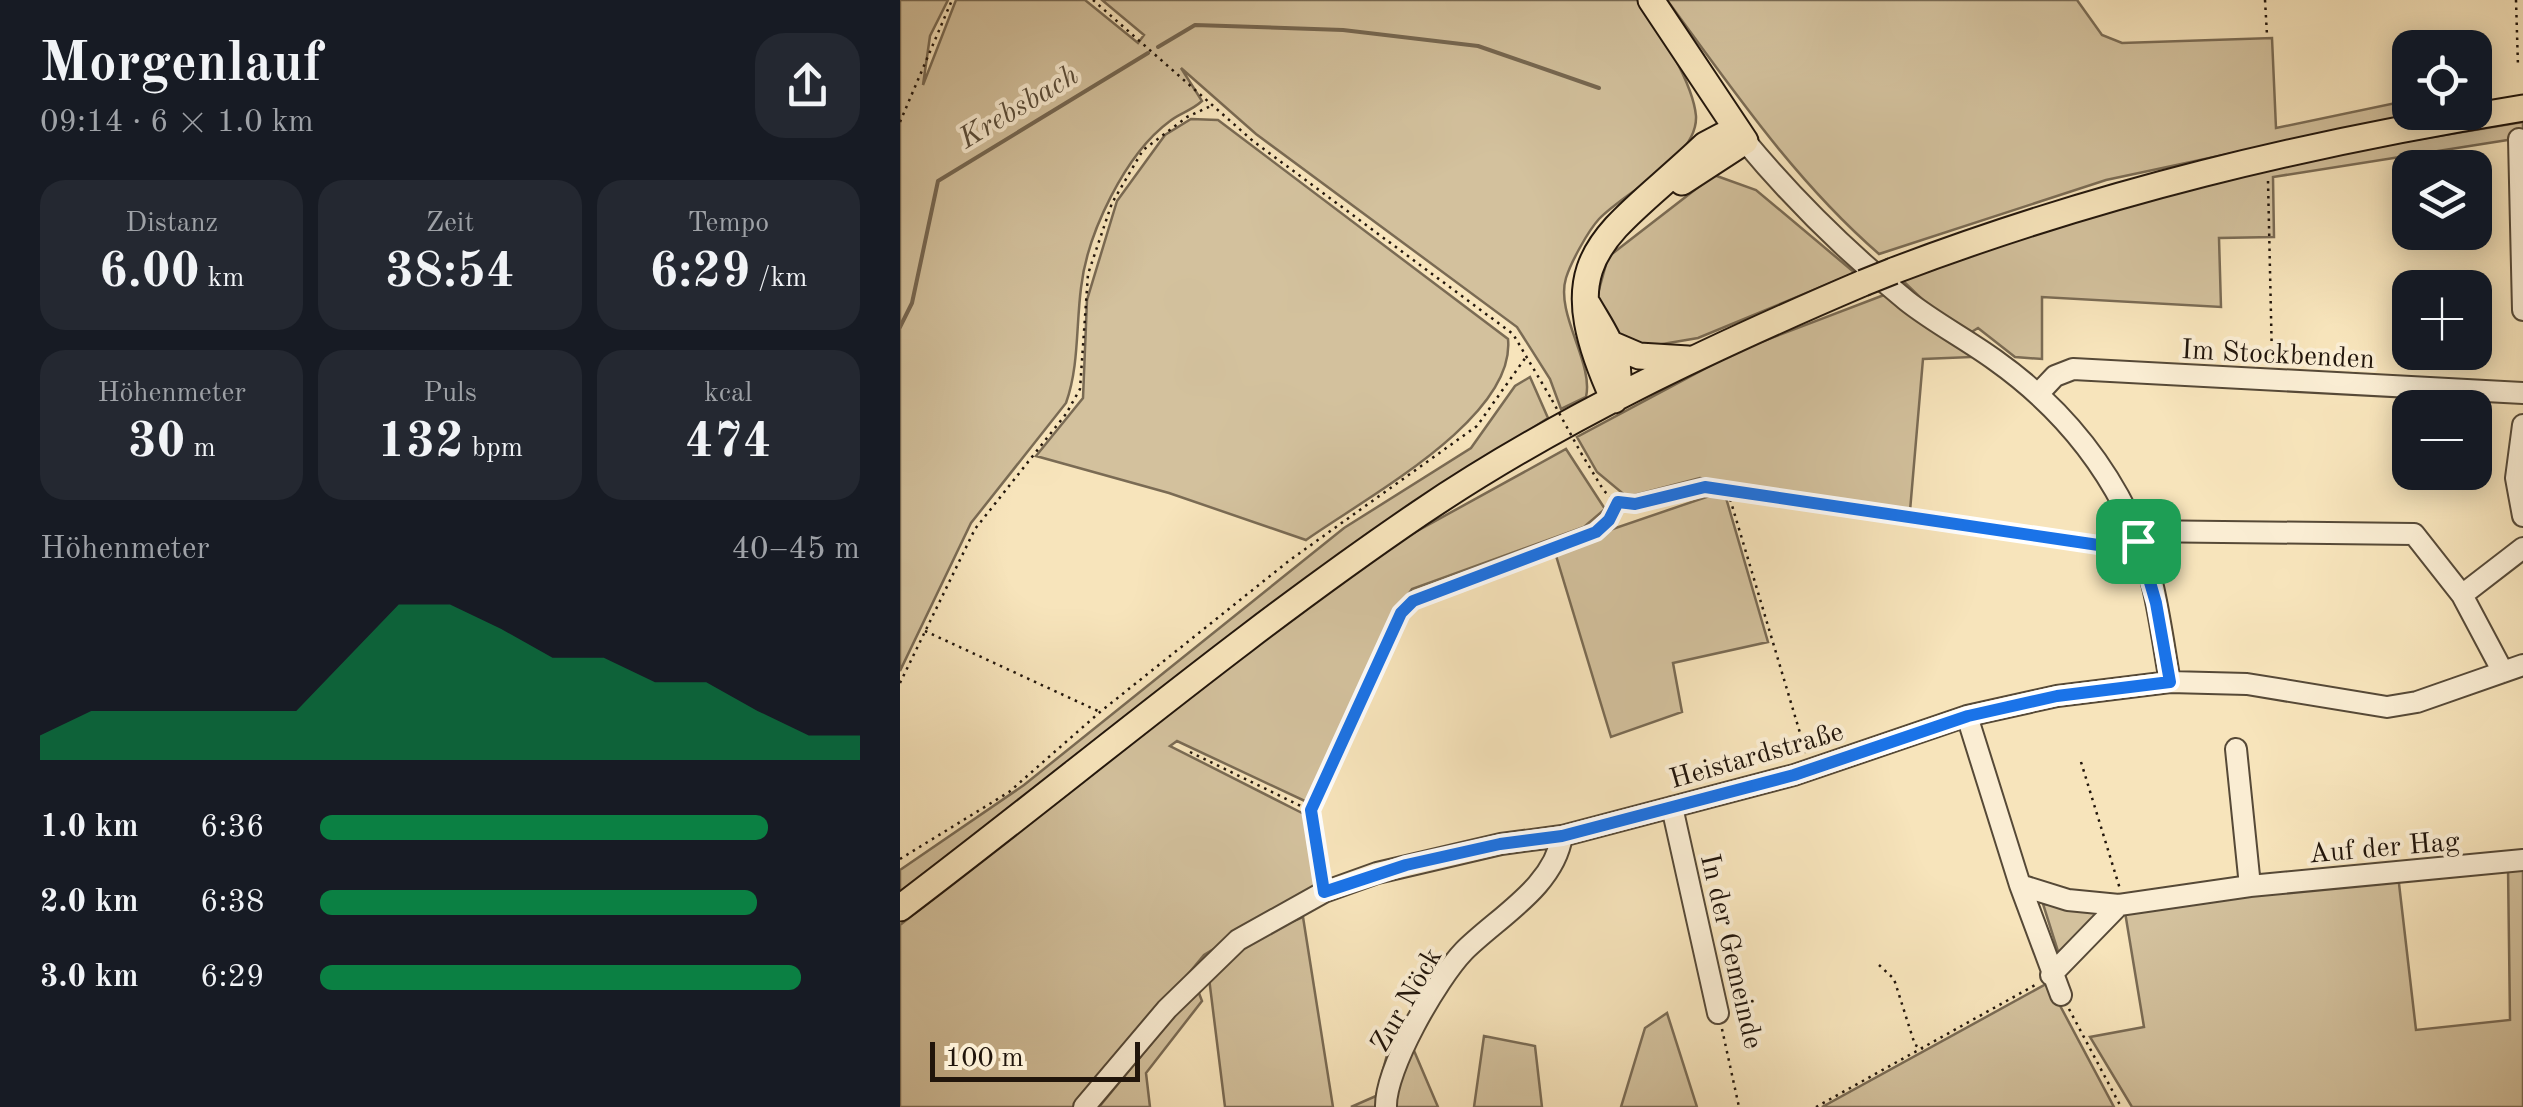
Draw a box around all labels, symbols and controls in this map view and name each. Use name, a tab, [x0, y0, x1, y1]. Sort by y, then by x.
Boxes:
map controls	[2392, 30, 2492, 490]
button: locate	[2392, 30, 2492, 130]
button: share	[755, 33, 860, 138]
text: Morgenlauf	[40, 38, 322, 93]
water label: Krebsbach	[953, 60, 1084, 155]
text: 09:14 · 6 × 1.0 km	[40, 107, 314, 139]
button: layers	[2392, 150, 2492, 250]
text: Distanz	[125, 210, 218, 238]
text: Zeit	[426, 210, 474, 238]
text: Tempo	[688, 210, 769, 238]
text: 6.00	[99, 248, 200, 298]
text: 38:54	[385, 248, 515, 298]
text: 6:29	[649, 248, 750, 298]
text: km	[200, 265, 244, 293]
text: /km	[750, 265, 807, 293]
button: +	[2392, 270, 2492, 370]
street label: Im Stockbenden	[2180, 337, 2375, 375]
text: Höhenmeter	[97, 380, 246, 408]
text: Puls	[423, 380, 477, 408]
text: kcal	[704, 380, 752, 408]
button: −	[2392, 390, 2492, 490]
text: 30	[128, 418, 186, 468]
text: 132	[377, 418, 464, 468]
text: 474	[685, 418, 772, 468]
text: m	[186, 435, 216, 463]
text: bpm	[464, 435, 523, 463]
pin	[2096, 499, 2181, 584]
icon: arrive	[2111, 514, 2166, 569]
text: Höhenmeter	[40, 534, 210, 566]
text: 40–45 m	[732, 534, 860, 566]
street label: Heistardstraße	[1667, 719, 1847, 795]
text: 1.0 km	[40, 812, 139, 844]
text: 6:36	[200, 812, 265, 844]
street label: Auf der Hag	[2308, 828, 2461, 870]
street label: In der Gemeinde	[1694, 852, 1766, 1052]
text: 2.0 km	[40, 887, 139, 919]
text: 6:38	[200, 887, 265, 919]
street label: Zur Nöck	[1367, 944, 1448, 1057]
text: 3.0 km	[40, 962, 139, 994]
text: 6:29	[200, 962, 265, 994]
scale bar	[930, 1037, 1140, 1082]
text: 100 m	[945, 1045, 1024, 1073]

